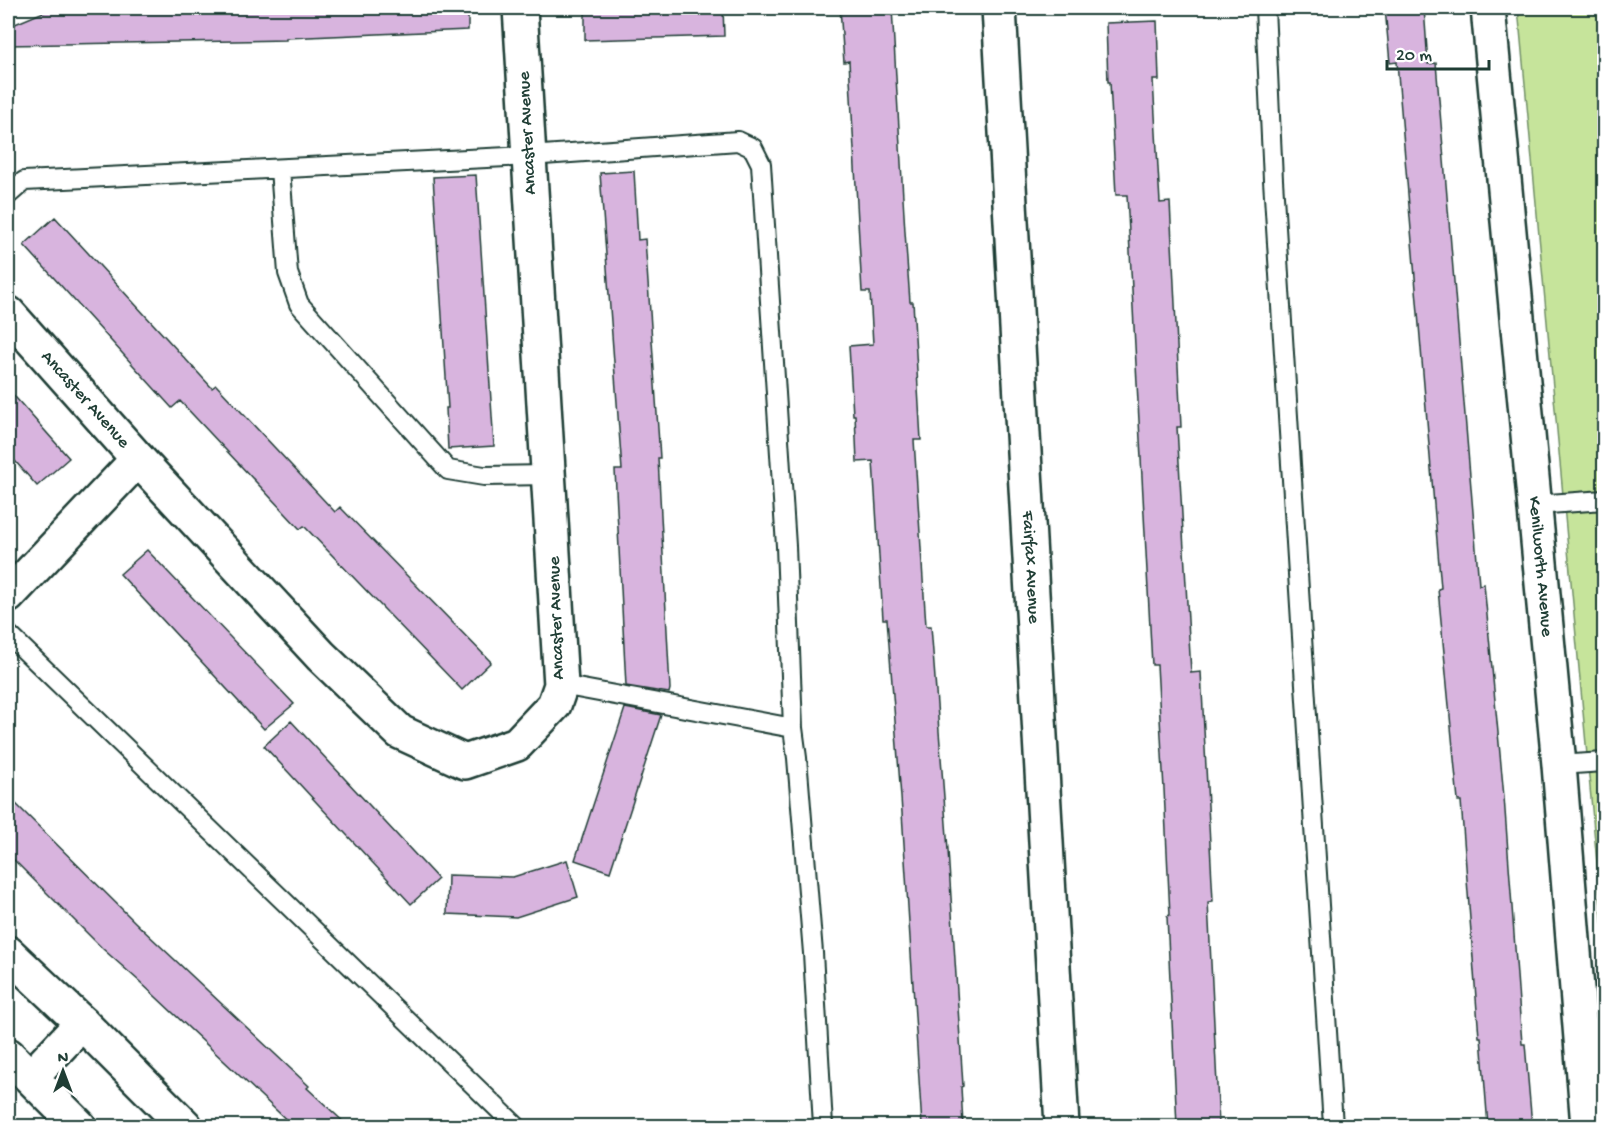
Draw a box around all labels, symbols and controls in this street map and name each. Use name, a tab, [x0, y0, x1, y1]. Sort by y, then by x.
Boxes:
scale bar	[1387, 33, 1489, 71]
text: 20 m	[1396, 46, 1432, 67]
street label: Ancaster Avenue	[514, 70, 542, 195]
street label: Ancaster Avenue	[36, 347, 134, 453]
street label: Kenilworth Avenue	[1523, 495, 1557, 638]
street label: Fairfax Avenue	[1017, 509, 1044, 625]
street label: Ancaster Avenue	[544, 555, 570, 680]
north arrow	[33, 1041, 93, 1101]
text: N	[58, 1050, 69, 1069]

